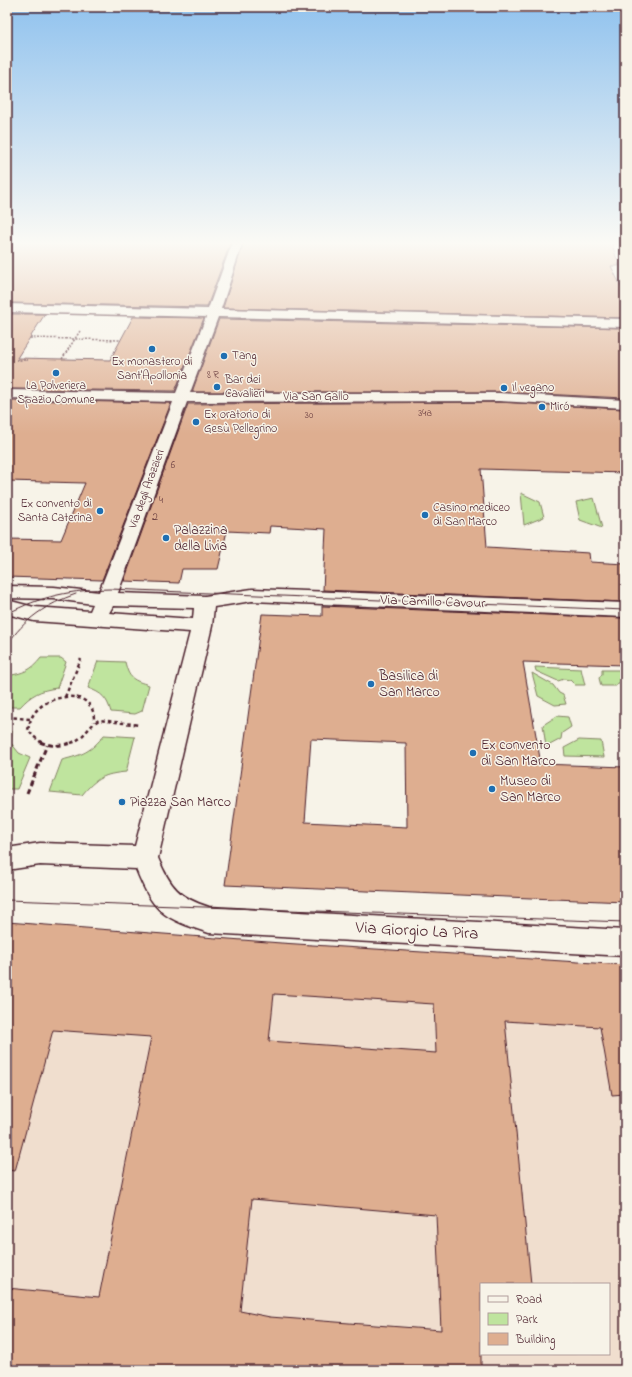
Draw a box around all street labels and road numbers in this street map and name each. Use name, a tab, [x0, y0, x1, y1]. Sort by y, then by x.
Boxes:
street label: Via San Gallo	[282, 388, 349, 406]
street label: Via degli Arazzieri	[124, 447, 171, 532]
street label: Via Camillo Cavour	[379, 590, 487, 614]
street label: Via Giorgio La Pira	[354, 915, 479, 949]

